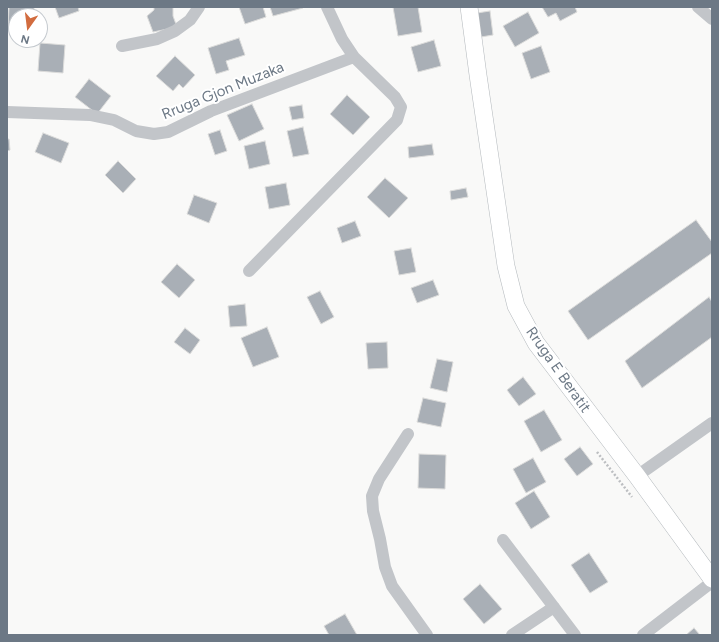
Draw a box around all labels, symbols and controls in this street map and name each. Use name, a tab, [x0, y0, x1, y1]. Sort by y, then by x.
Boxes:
north arrow	[8, 8, 48, 48]
text: N	[20, 32, 31, 46]
street label: Rruga Gjon Muzaka	[159, 58, 287, 124]
street label: Rruga E Beratit	[522, 324, 594, 416]

